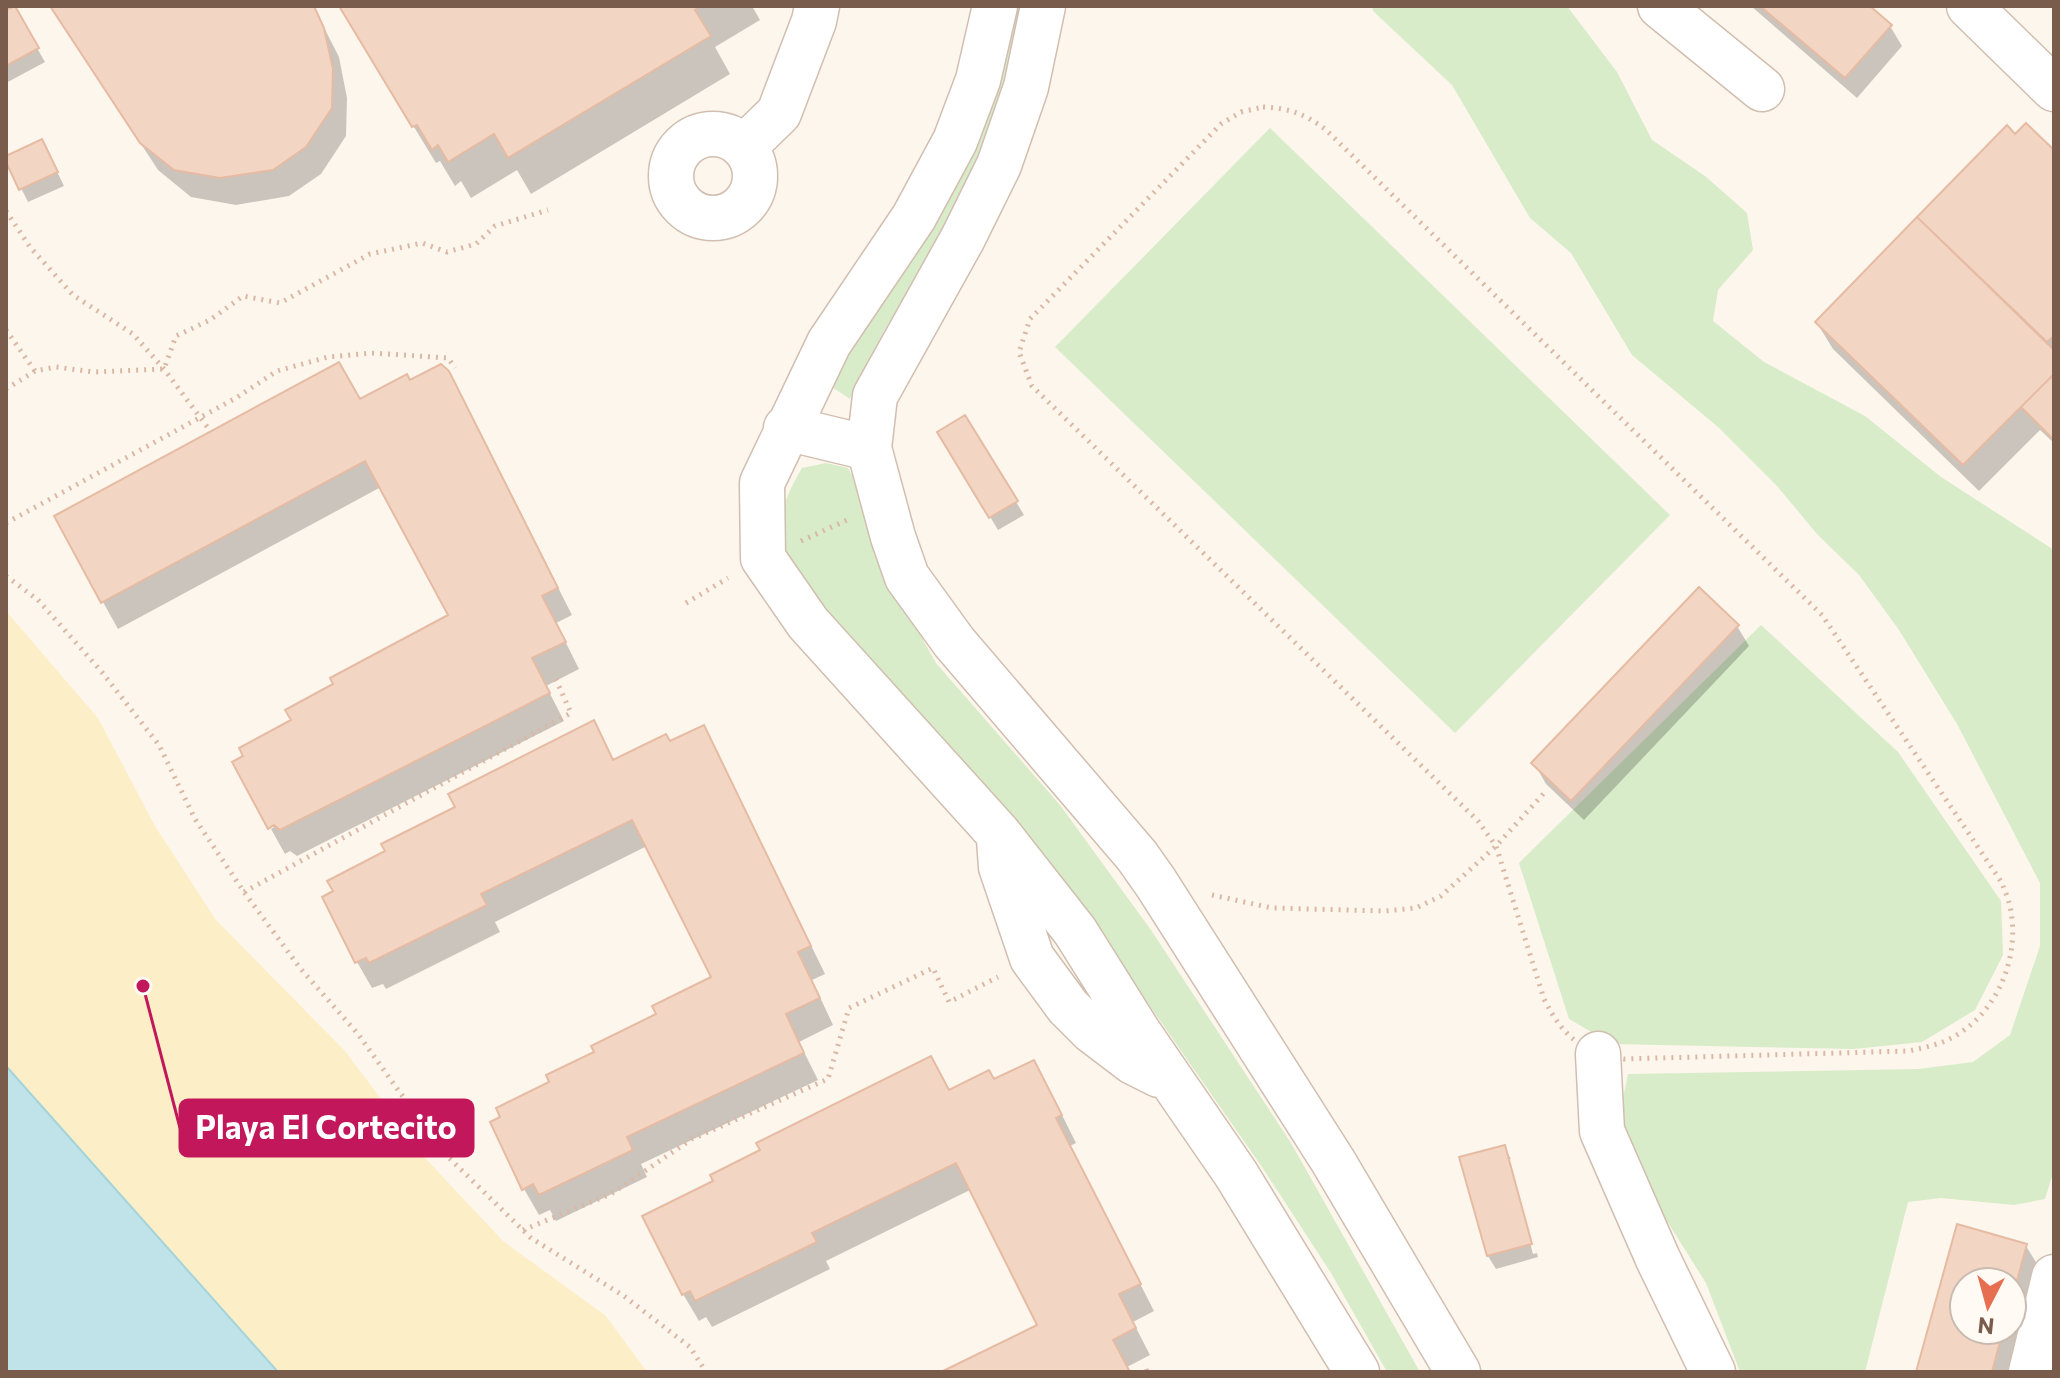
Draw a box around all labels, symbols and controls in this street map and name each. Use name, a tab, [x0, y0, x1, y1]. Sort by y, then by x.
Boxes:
callout: Playa El Cortecito	[180, 1100, 473, 1156]
text: Playa El Cortecito	[195, 1106, 457, 1146]
north arrow	[1948, 1266, 2028, 1346]
text: N	[1976, 1312, 1995, 1341]

